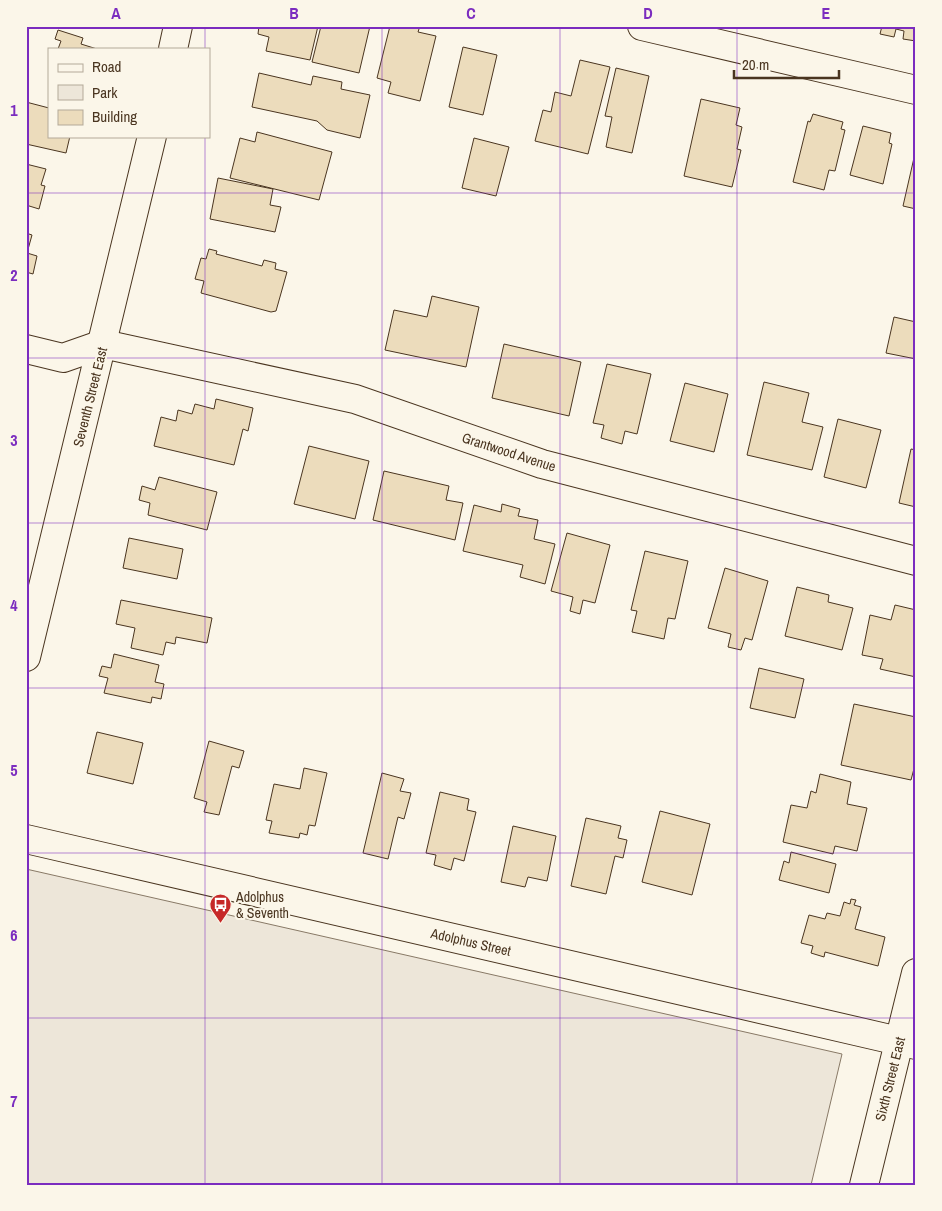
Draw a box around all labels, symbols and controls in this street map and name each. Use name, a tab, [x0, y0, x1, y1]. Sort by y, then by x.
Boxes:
text: A	[111, 2, 121, 24]
text: B	[289, 2, 299, 24]
text: C	[466, 2, 476, 24]
text: D	[643, 2, 653, 24]
text: E	[822, 2, 831, 24]
legend	[48, 48, 210, 138]
scale bar	[734, 48, 840, 80]
text: 20 m	[742, 54, 769, 75]
text: Road	[92, 56, 121, 77]
text: Park	[92, 82, 118, 103]
text: 1	[10, 99, 18, 121]
text: Building	[92, 106, 137, 127]
text: 2	[10, 264, 18, 286]
street label: Seventh Street East	[69, 345, 111, 449]
street label: Grantwood Avenue	[460, 428, 558, 476]
text: 3	[10, 429, 18, 451]
text: 4	[10, 594, 18, 616]
text: 5	[10, 759, 18, 781]
place label: Adolphus & Seventh	[235, 888, 289, 922]
bus stop icon: Adolphus & Seventh	[208, 893, 232, 924]
text: 6	[10, 924, 18, 946]
street label: Adolphus Street	[428, 924, 513, 960]
street label: Sixth Street East	[871, 1035, 909, 1123]
text: 7	[10, 1090, 18, 1112]

